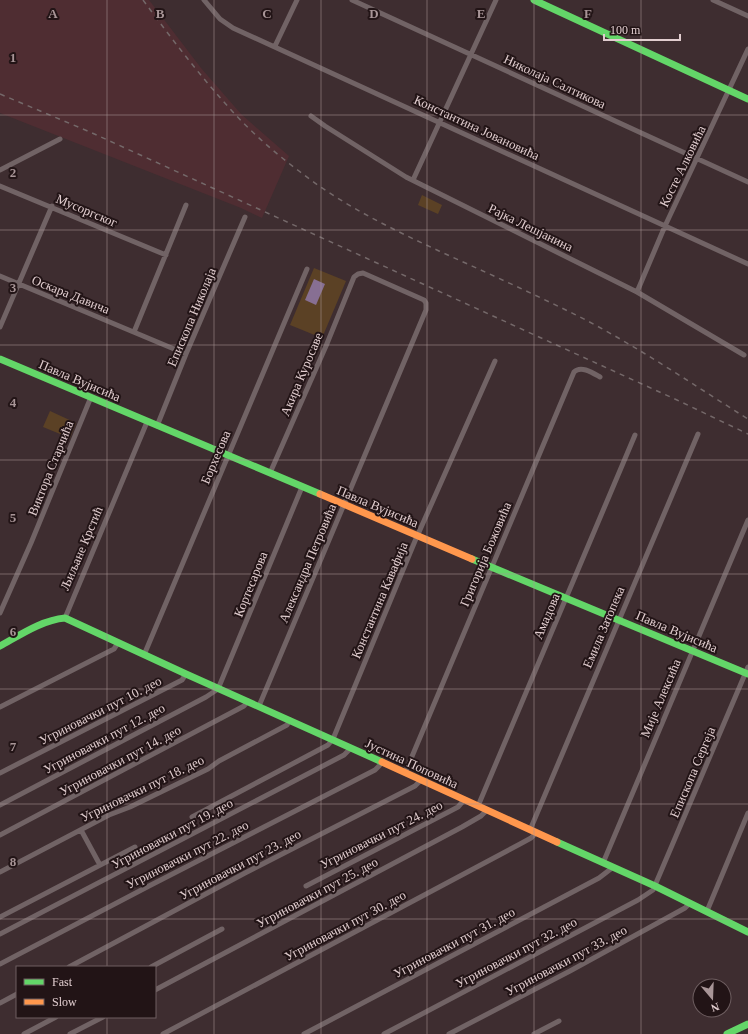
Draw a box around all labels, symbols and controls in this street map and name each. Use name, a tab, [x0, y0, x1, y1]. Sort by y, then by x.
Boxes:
text: A	[48, 6, 58, 21]
text: B	[156, 6, 165, 21]
text: C	[262, 6, 272, 21]
text: D	[369, 6, 379, 21]
text: E	[477, 6, 485, 21]
text: F	[584, 6, 592, 21]
scale bar	[604, 16, 680, 42]
text: 100 m	[610, 23, 641, 37]
text: 1	[10, 50, 16, 65]
street label: Николаја Салтикова	[501, 51, 608, 112]
street label: Константина Јовановића	[412, 92, 542, 163]
street label: Косте Алковића	[656, 123, 709, 209]
text: 2	[10, 165, 16, 180]
street label: Мусоргског	[54, 191, 120, 230]
street label: Рајка Лешјанина	[486, 200, 576, 255]
street label: Епископа Николаја	[164, 265, 219, 369]
street label: Оскара Давича	[30, 272, 112, 317]
text: 3	[10, 280, 17, 295]
street label: Акира Куросаве	[277, 330, 326, 418]
street label: Павла Вујисића	[37, 357, 123, 404]
text: 4	[10, 395, 17, 410]
street label: Виктора Старчића	[25, 418, 76, 518]
street label: Борхесова	[197, 428, 234, 486]
street label: Павла Вујисића	[335, 483, 421, 530]
street label: Григорија Божовића	[457, 500, 514, 609]
street label: Александра Петровића	[276, 501, 339, 625]
street label: Љиљане Крстић	[57, 504, 106, 592]
text: 5	[10, 510, 17, 525]
street label: Константина Кавафија	[348, 539, 411, 661]
street label: Кортесарова	[231, 549, 270, 619]
street label: Емила Затопека	[580, 584, 627, 670]
street label: Амадова	[530, 591, 563, 641]
street label: Павла Вујисића	[634, 608, 720, 655]
text: 6	[10, 624, 17, 639]
street label: Мије Алексића	[637, 656, 684, 740]
street label: Угриновачки пут 10. део	[37, 673, 164, 748]
street label: Угриновачки пут 12. део	[41, 700, 168, 777]
street label: Угриновачки пут 14. део	[57, 722, 184, 799]
street label: Епископа Сергеја	[667, 724, 718, 820]
street label: Јустина Поповића	[363, 735, 461, 792]
text: 7	[10, 739, 17, 754]
street label: Угриновачки пут 18. део	[78, 752, 206, 825]
street label: Угриновачки пут 19. део	[109, 795, 236, 872]
street label: Угриновачки пут 24. део	[318, 797, 445, 872]
street label: Угриновачки пут 22. део	[124, 817, 251, 892]
street label: Угриновачки пут 23. део	[177, 826, 304, 903]
text: 8	[10, 854, 17, 869]
street label: Угриновачки пут 25. део	[254, 854, 381, 931]
street label: Угриновачки пут 30. део	[282, 887, 409, 964]
street label: Угриновачки пут 31. део	[391, 904, 518, 981]
street label: Угриновачки пут 32. део	[453, 914, 580, 991]
street label: Угриновачки пут 33. део	[503, 922, 630, 999]
legend	[16, 966, 156, 1018]
text: Fast	[52, 975, 73, 989]
north arrow	[692, 978, 732, 1018]
text: Slow	[52, 995, 77, 1009]
text: N	[709, 1000, 721, 1014]

